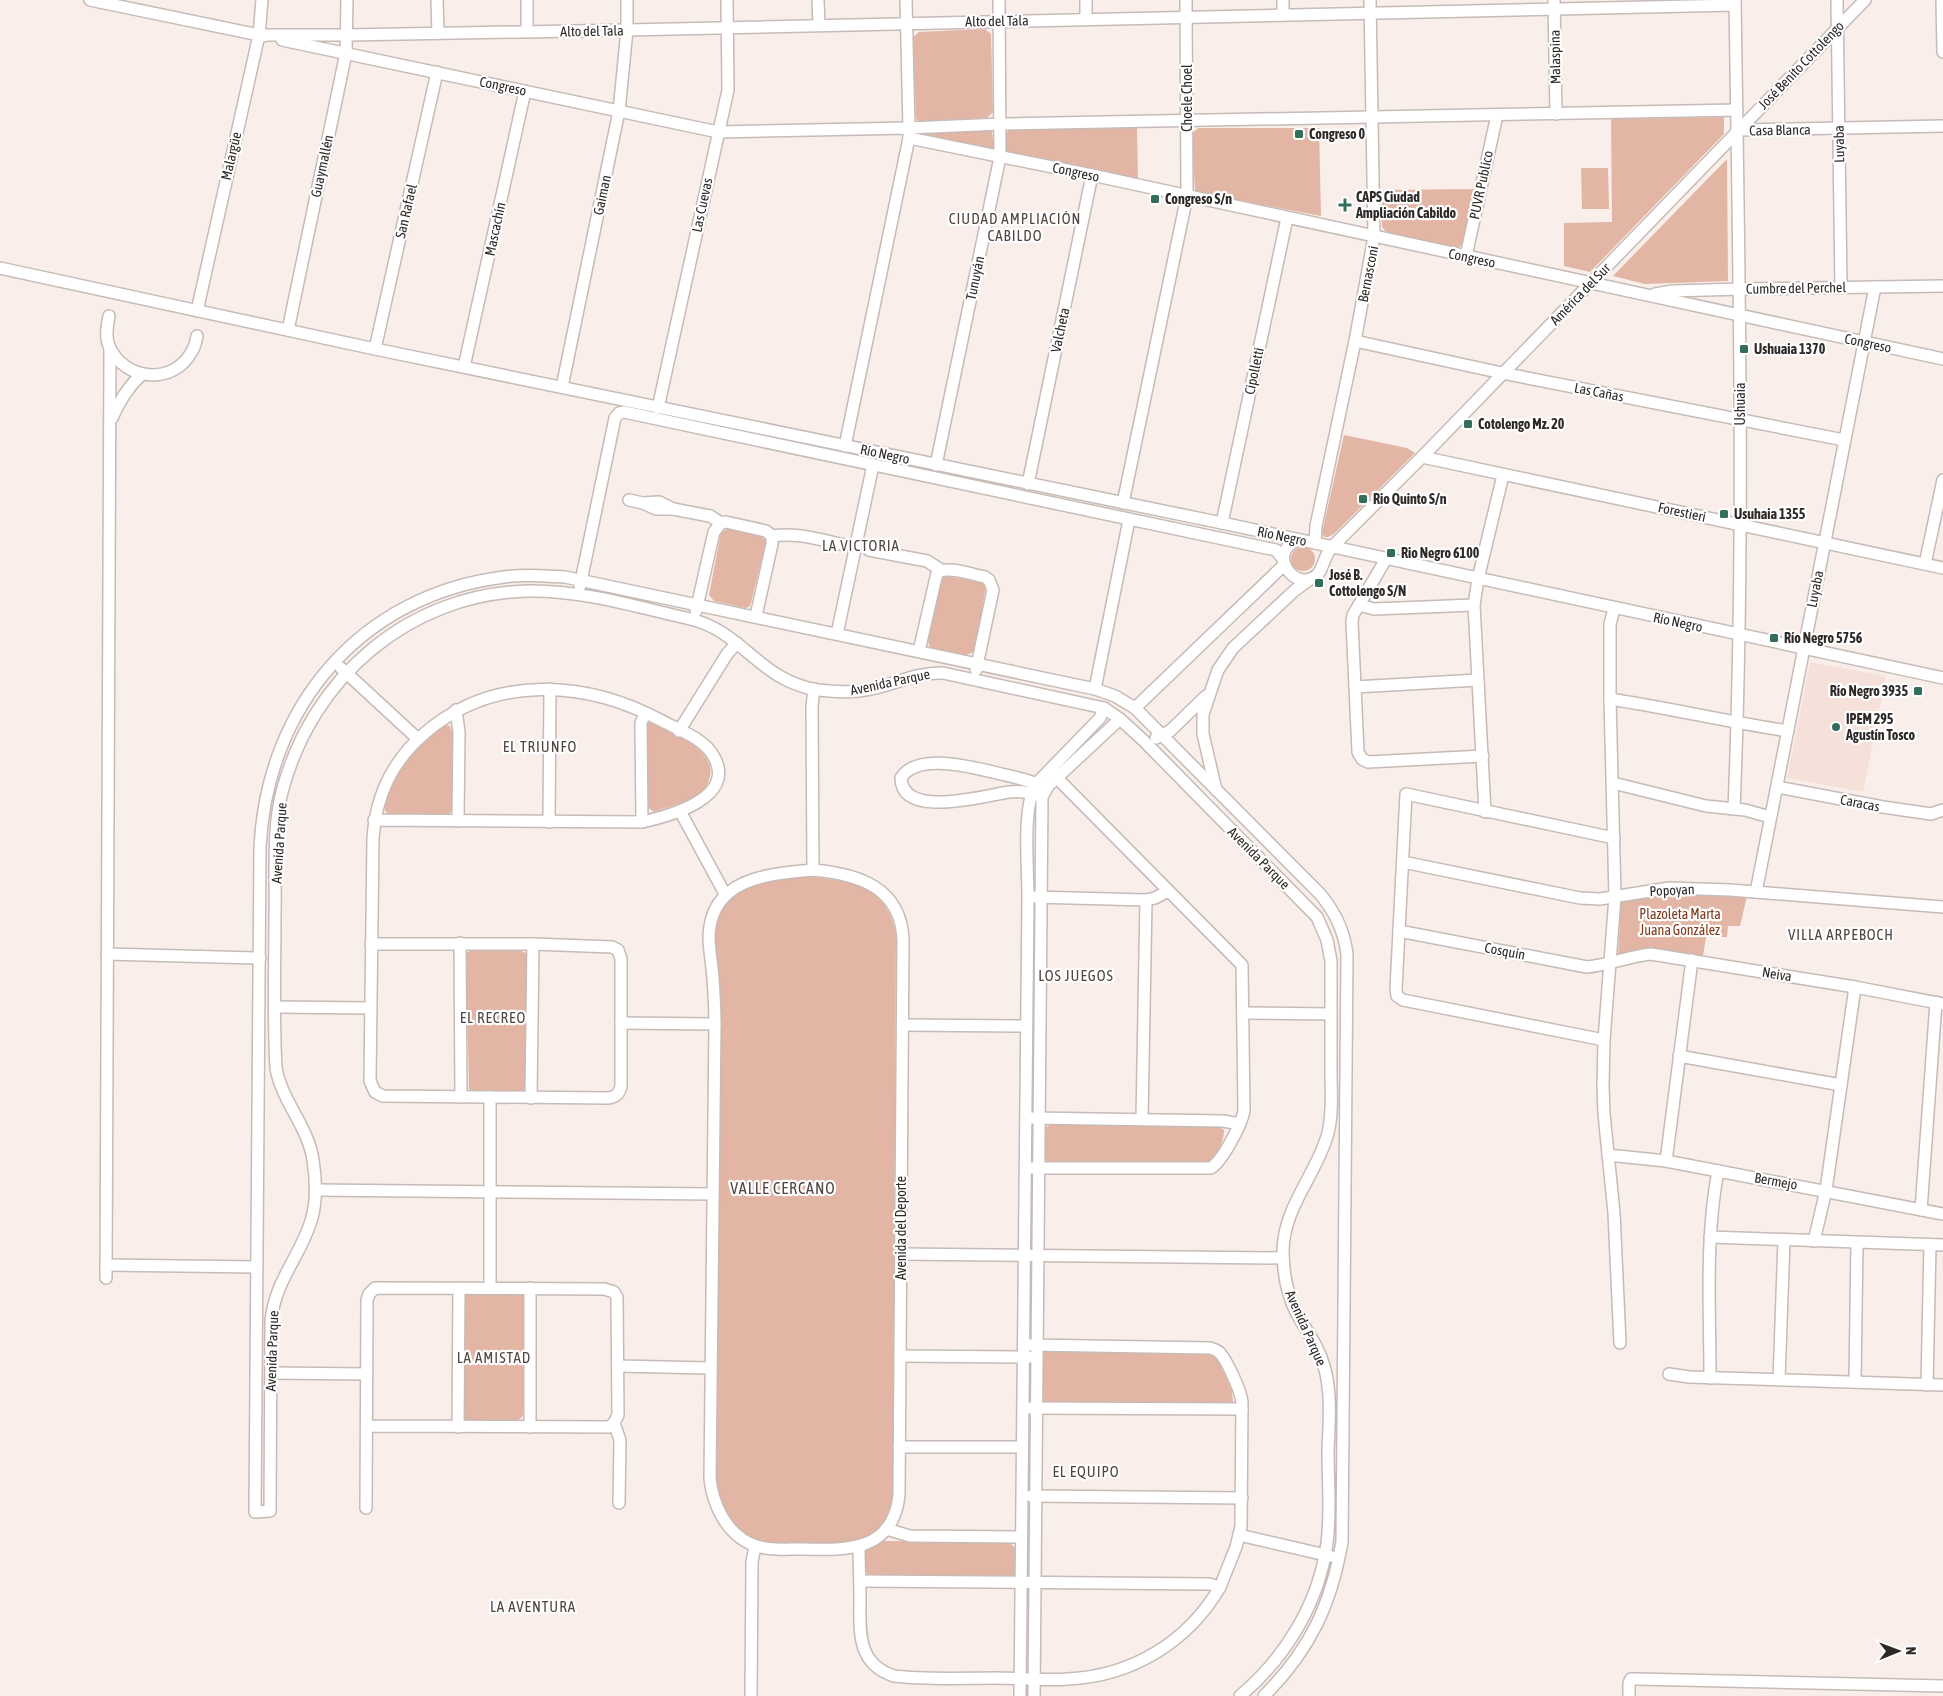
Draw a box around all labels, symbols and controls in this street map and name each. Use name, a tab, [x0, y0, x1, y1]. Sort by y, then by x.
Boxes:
street label: Alto del Tala	[965, 12, 1029, 30]
street label: José Benito Cottolengo	[1755, 18, 1847, 112]
street label: Alto del Tala	[560, 22, 624, 40]
street label: Malaspina	[1547, 30, 1563, 84]
street label: Choele Choel	[1179, 64, 1195, 132]
street label: Congreso	[478, 73, 528, 99]
street label: Casa Blanca	[1749, 121, 1811, 139]
street label: Luyaba	[1831, 125, 1847, 163]
place label: Congreso 0	[1309, 126, 1366, 142]
marker: Congreso 0	[1293, 128, 1305, 140]
street label: Malargüe	[218, 130, 244, 182]
street label: Guaymallén	[308, 133, 336, 199]
street label: PUVR Publico	[1466, 149, 1496, 221]
street label: Congreso	[1051, 159, 1101, 185]
street label: Gaiman	[590, 174, 614, 216]
street label: Las Cuevas	[688, 176, 716, 234]
street label: San Rafael	[392, 182, 420, 240]
place label: CAPS Ciudad Ampliación Cabildo	[1355, 189, 1457, 221]
place label: Congreso S/n	[1165, 191, 1232, 207]
marker: Congreso S/n	[1149, 193, 1161, 205]
marker: CAPS Ciudad Ampliación Cabildo	[1338, 198, 1352, 212]
street label: Mascachín	[482, 201, 508, 257]
district label: CIUDAD AMPLIACIÓN CABILDO	[949, 210, 1081, 244]
street label: Bernasconi	[1355, 244, 1381, 304]
street label: Congreso	[1447, 245, 1497, 271]
street label: Tunuyán	[963, 254, 987, 302]
street label: América del Sur	[1547, 259, 1614, 328]
street label: Cumbre del Perchel	[1746, 279, 1846, 297]
street label: Valcheta	[1047, 306, 1073, 354]
street label: Congreso	[1843, 330, 1893, 356]
place label: Ushuaia 1370	[1754, 341, 1826, 357]
marker: Ushuaia 1370	[1738, 343, 1750, 355]
street label: Cipolletti	[1241, 346, 1267, 396]
street label: Las Cañas	[1573, 379, 1625, 405]
street label: Ushuaia	[1732, 383, 1748, 426]
place label: Cotolengo Mz. 20	[1478, 416, 1565, 432]
marker: Cotolengo Mz. 20	[1462, 418, 1474, 430]
street label: Río Negro	[859, 441, 911, 467]
place label: Rio Quinto S/n	[1373, 491, 1447, 507]
marker: Rio Quinto S/n	[1357, 493, 1369, 505]
street label: Forestieri	[1657, 499, 1707, 525]
place label: Usuhaia 1355	[1734, 506, 1806, 522]
marker: Usuhaia 1355	[1718, 508, 1730, 520]
street label: Río Negro	[1256, 523, 1308, 549]
district label: LA VICTORIA	[822, 537, 900, 554]
place label: Rio Negro 6100	[1401, 545, 1480, 561]
marker: Rio Negro 6100	[1385, 547, 1397, 559]
place label: José B. Cottolengo S/N	[1328, 567, 1406, 599]
street label: Luyaba	[1804, 569, 1826, 609]
marker: José B. Cottolengo S/N	[1313, 577, 1325, 589]
street label: Río Negro	[1652, 609, 1704, 635]
place label: Río Negro 5756	[1784, 630, 1863, 646]
marker: Río Negro 5756	[1768, 632, 1780, 644]
street label: Avenida Parque	[849, 666, 931, 698]
place label: Río Negro 3935	[1830, 683, 1908, 699]
marker: Río Negro 3935	[1912, 685, 1924, 697]
place label: IPEM 295 Agustín Tosco	[1845, 711, 1916, 743]
marker: IPEM 295 Agustín Tosco	[1830, 721, 1842, 733]
district label: EL TRIUNFO	[503, 738, 577, 755]
street label: Caracas	[1839, 791, 1881, 815]
street label: Avenida Parque	[268, 802, 290, 884]
street label: Avenida Parque	[1225, 824, 1293, 892]
street label: Popoyan	[1649, 881, 1695, 899]
park label: Plazoleta Marta Juana González	[1639, 906, 1721, 938]
district label: VILLA ARPEBOCH	[1788, 926, 1894, 943]
street label: Cosquín	[1483, 939, 1527, 963]
street label: Neiva	[1761, 964, 1793, 984]
district label: LOS JUEGOS	[1038, 967, 1114, 984]
district label: EL RECREO	[460, 1009, 526, 1026]
street label: Bermejo	[1753, 1169, 1799, 1193]
street label: Avenida del Deporte	[893, 1176, 909, 1280]
district label: VALLE CERCANO	[730, 1179, 836, 1197]
street label: Avenida Parque	[1282, 1288, 1330, 1368]
street label: Avenida Parque	[263, 1310, 281, 1392]
district label: LA AMISTAD	[457, 1349, 531, 1366]
district label: EL EQUIPO	[1052, 1463, 1120, 1480]
district label: LA AVENTURA	[490, 1598, 576, 1615]
north arrow	[1873, 1626, 1923, 1676]
text: N	[1903, 1647, 1919, 1655]

